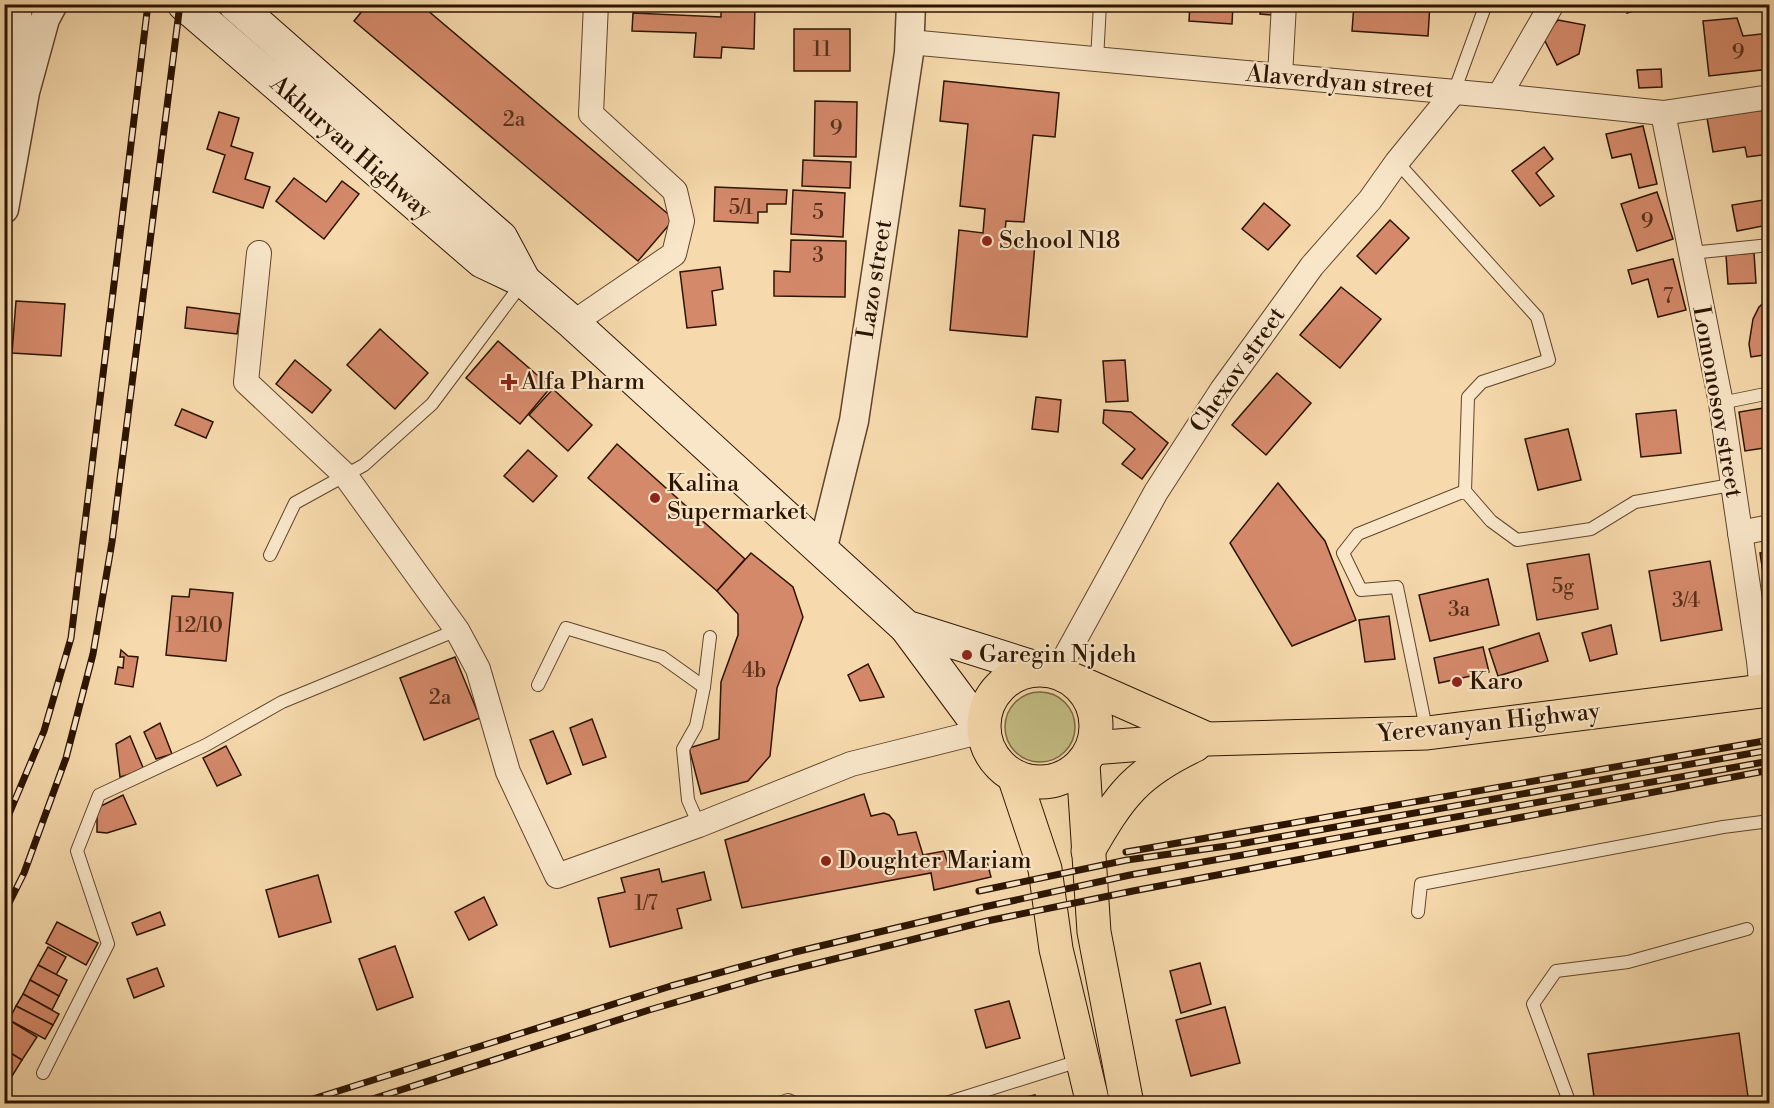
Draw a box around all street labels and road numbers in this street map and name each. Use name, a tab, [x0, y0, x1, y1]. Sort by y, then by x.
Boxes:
street label: Alaverdyan street	[1244, 59, 1436, 105]
street label: Akhuryan Highway	[263, 69, 439, 227]
street label: Lazo street	[851, 217, 899, 341]
street label: Chexov street	[1184, 301, 1293, 439]
street label: Lomonosov street	[1685, 304, 1749, 501]
street label: Yerevanyan Highway	[1374, 696, 1602, 750]

